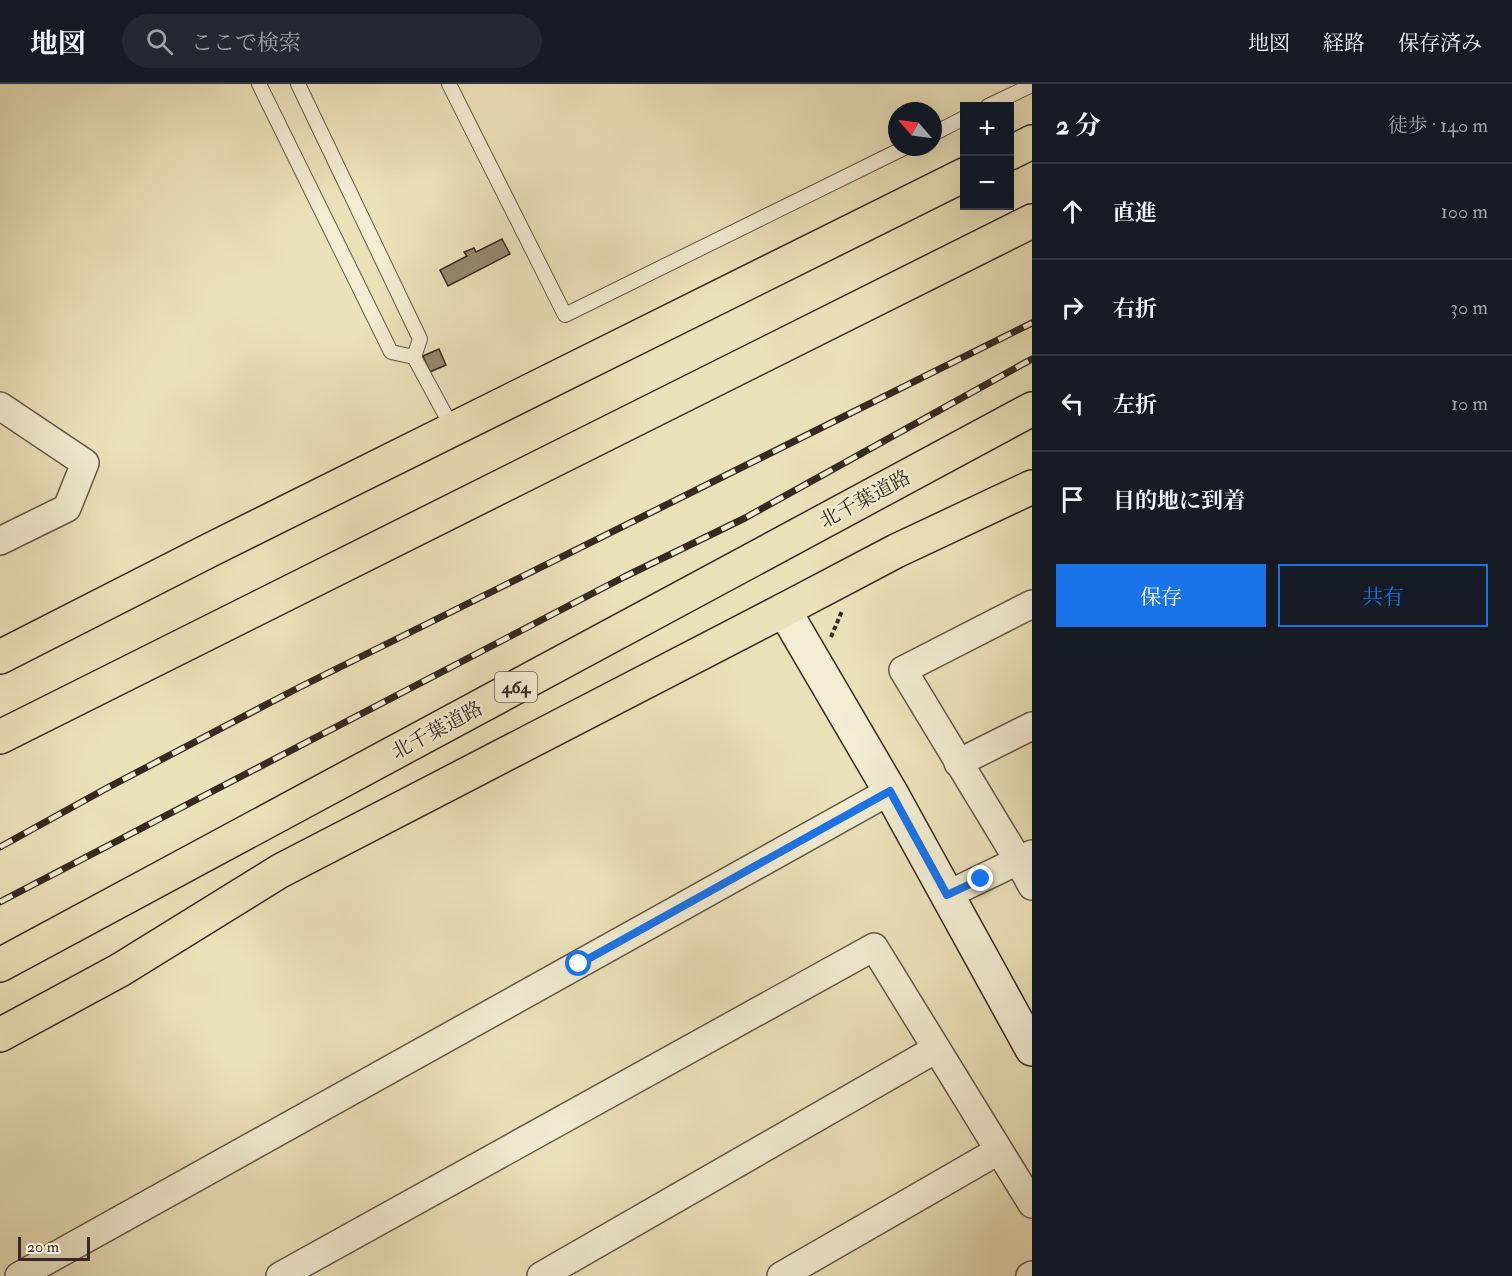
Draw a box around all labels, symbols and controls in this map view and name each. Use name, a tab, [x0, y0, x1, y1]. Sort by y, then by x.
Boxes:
search box	[122, 14, 542, 68]
icon: search	[143, 25, 176, 58]
text: 地図	[30, 27, 86, 62]
text: ここで検索	[191, 29, 301, 57]
text: 地図	[1248, 30, 1290, 57]
text: 経路	[1323, 30, 1365, 57]
text: 保存済み	[1398, 30, 1482, 57]
north arrow	[888, 102, 942, 156]
map controls	[960, 102, 1014, 210]
button: +	[960, 102, 1014, 156]
text: 2 分	[1056, 110, 1101, 142]
text: 徒歩 · 140 m	[1388, 113, 1488, 138]
button: −	[960, 156, 1014, 210]
icon: ahead	[1056, 195, 1089, 228]
text: 直進	[1113, 199, 1157, 227]
text: 100 m	[1441, 199, 1488, 224]
icon: right	[1056, 291, 1089, 324]
text: 右折	[1113, 295, 1157, 323]
text: 30 m	[1450, 295, 1488, 320]
icon: left	[1056, 387, 1089, 420]
text: 左折	[1113, 391, 1157, 419]
text: 10 m	[1451, 391, 1488, 416]
street label: 北千葉道路	[815, 464, 915, 534]
icon: arrive	[1056, 483, 1089, 516]
text: 目的地に到着	[1113, 487, 1245, 515]
button: 保存	[1056, 564, 1266, 627]
button: 共有	[1278, 564, 1488, 627]
road number: 464	[495, 672, 537, 702]
street label: 北千葉道路	[387, 695, 487, 765]
route end	[967, 865, 993, 891]
route start	[565, 950, 591, 976]
scale bar	[18, 1234, 90, 1262]
text: 20 m	[27, 1237, 59, 1257]

